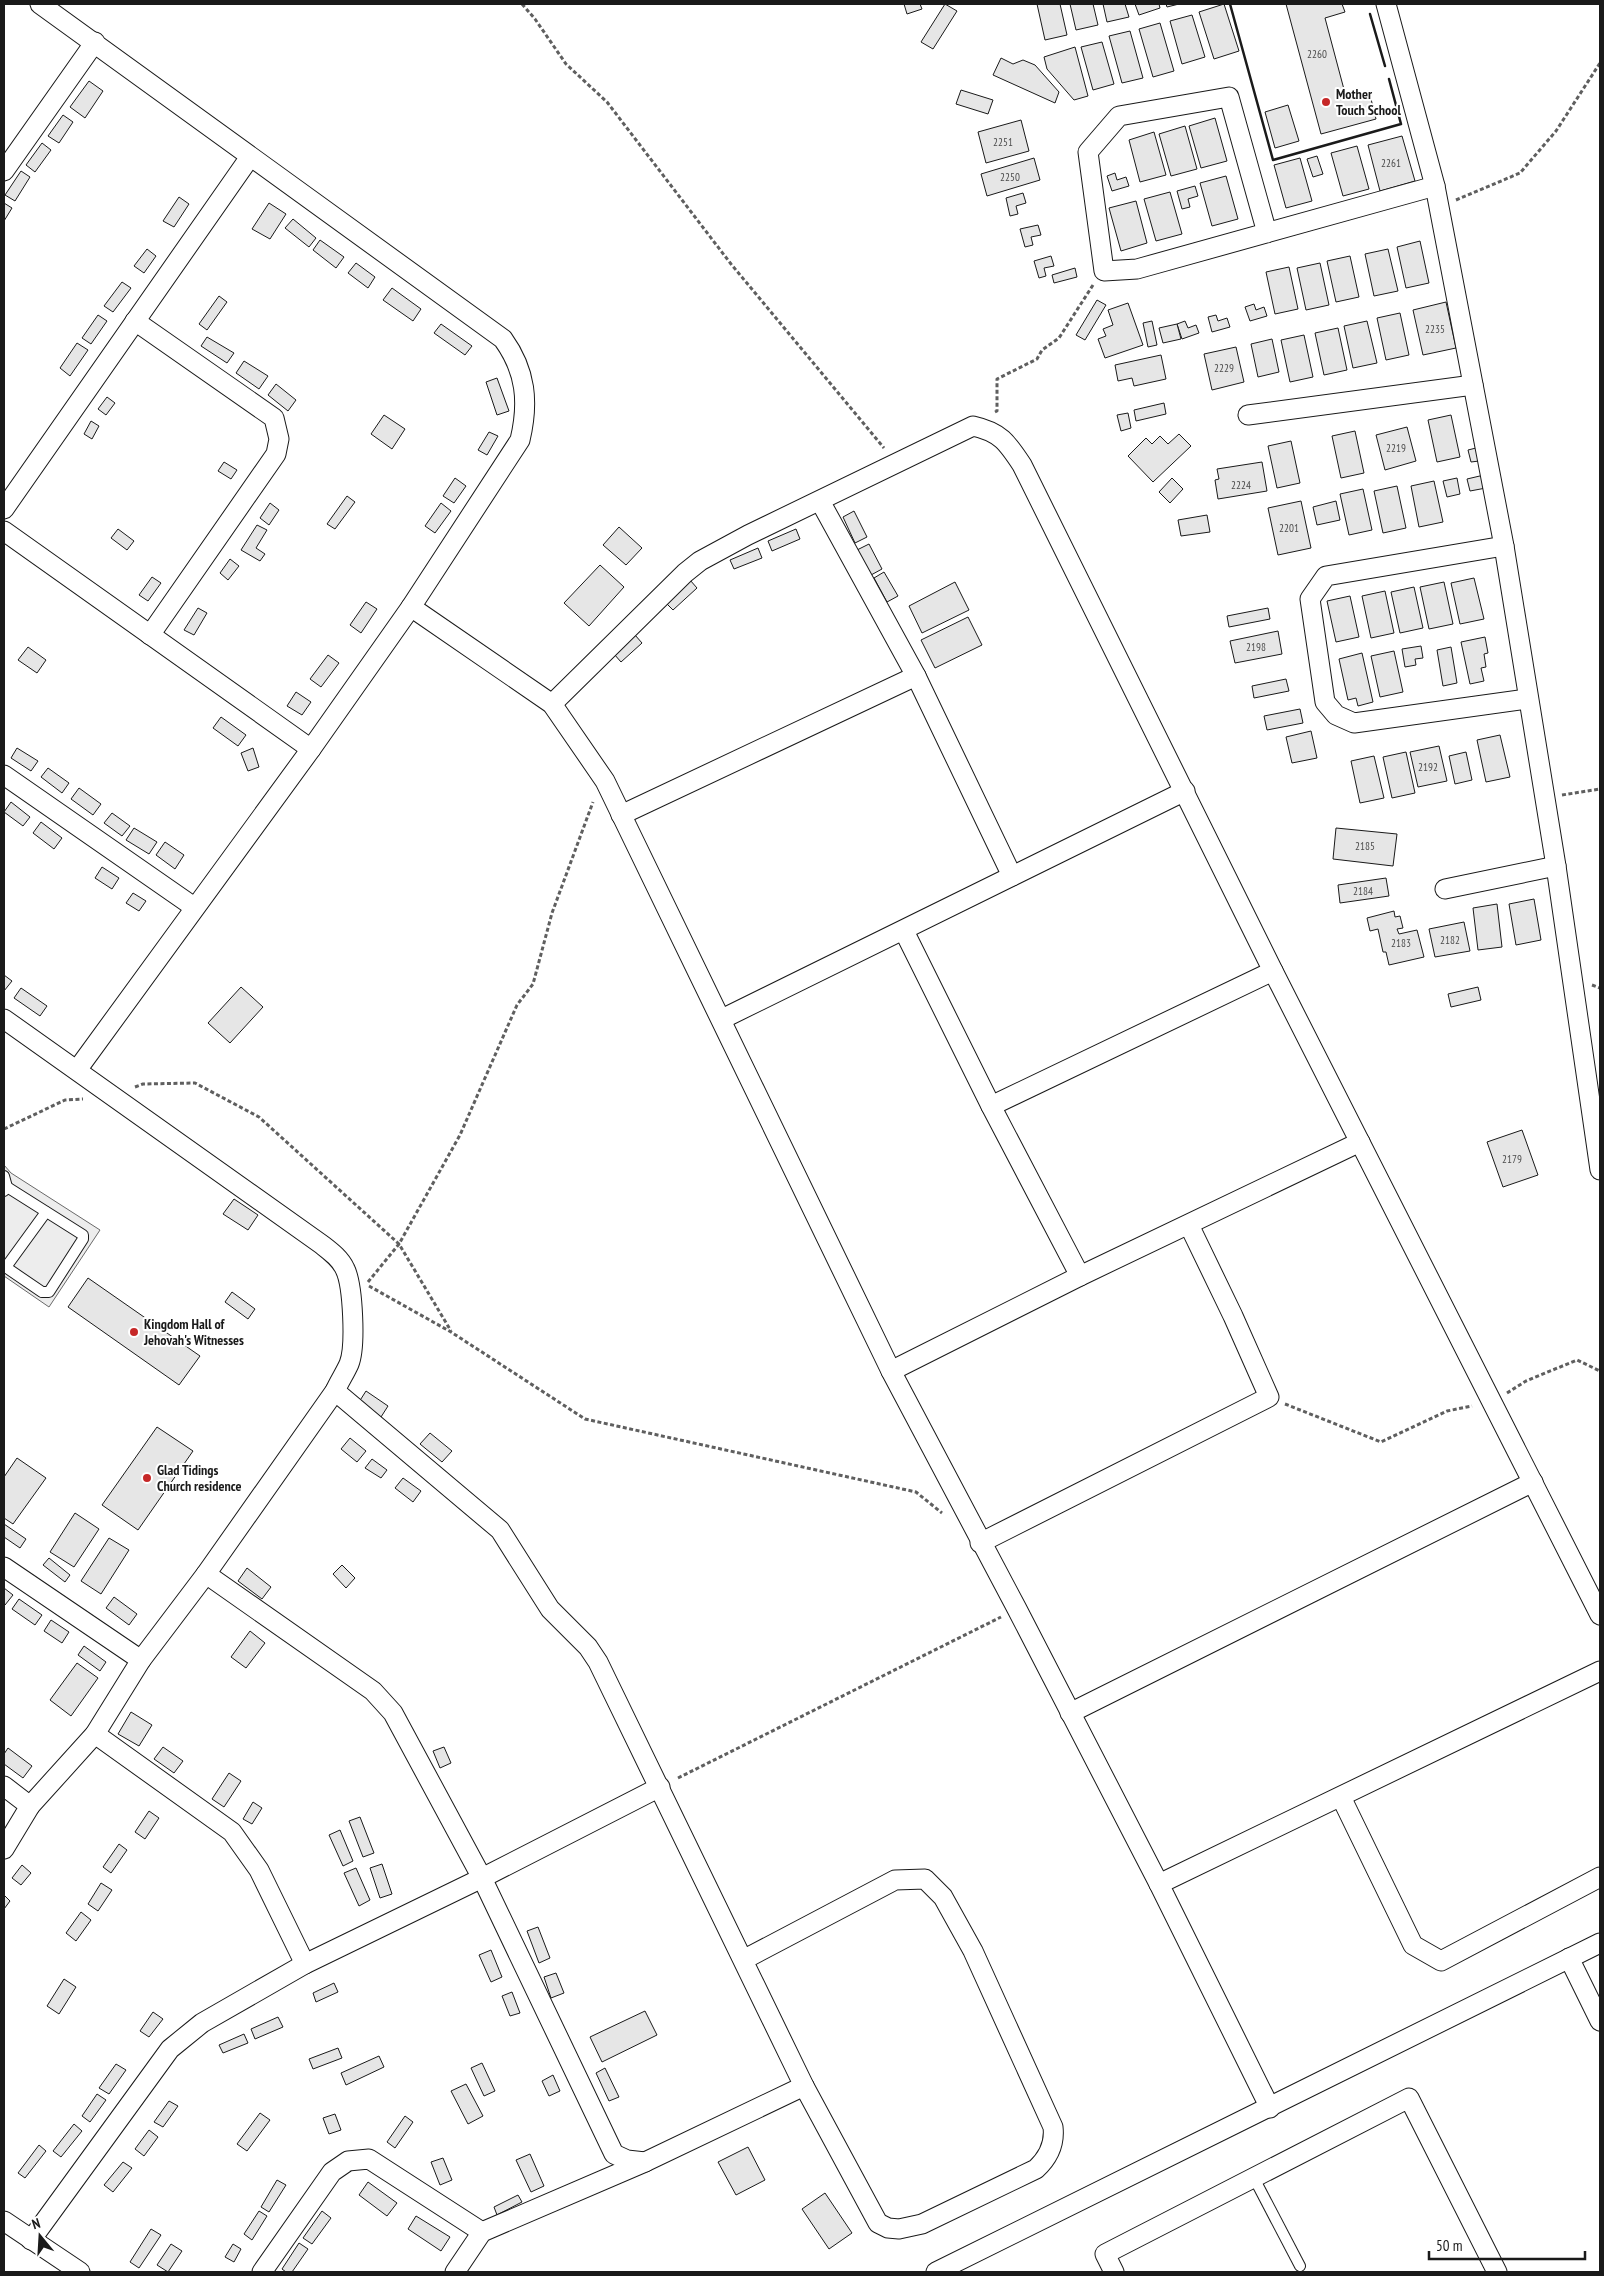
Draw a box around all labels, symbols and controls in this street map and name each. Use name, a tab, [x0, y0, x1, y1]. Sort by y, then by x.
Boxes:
house number: 2260	[1307, 47, 1327, 61]
place label: Mother Touch School	[1336, 85, 1401, 119]
marker: Mother Touch School	[1320, 96, 1332, 108]
house number: 2251	[993, 135, 1013, 149]
house number: 2261	[1381, 156, 1401, 170]
house number: 2250	[1000, 170, 1020, 184]
house number: 2235	[1425, 322, 1445, 336]
house number: 2229	[1214, 361, 1234, 375]
house number: 2219	[1386, 441, 1406, 455]
house number: 2224	[1231, 478, 1251, 492]
house number: 2201	[1279, 521, 1299, 535]
house number: 2198	[1246, 640, 1266, 654]
house number: 2192	[1418, 760, 1438, 774]
house number: 2185	[1355, 839, 1375, 853]
house number: 2184	[1353, 884, 1373, 898]
house number: 2182	[1440, 933, 1460, 947]
house number: 2183	[1391, 936, 1411, 950]
house number: 2179	[1502, 1152, 1522, 1166]
place label: Kingdom Hall of Jehovah's Witnesses	[143, 1315, 244, 1349]
marker: Kingdom Hall of Jehovah's Witnesses	[128, 1326, 140, 1338]
place label: Glad Tidings Church residence	[157, 1461, 241, 1495]
marker: Glad Tidings Church residence	[141, 1472, 153, 1484]
north arrow	[15, 2211, 65, 2261]
text: N	[30, 2214, 42, 2233]
scale bar	[1429, 2228, 1585, 2260]
text: 50 m	[1436, 2236, 1462, 2255]

